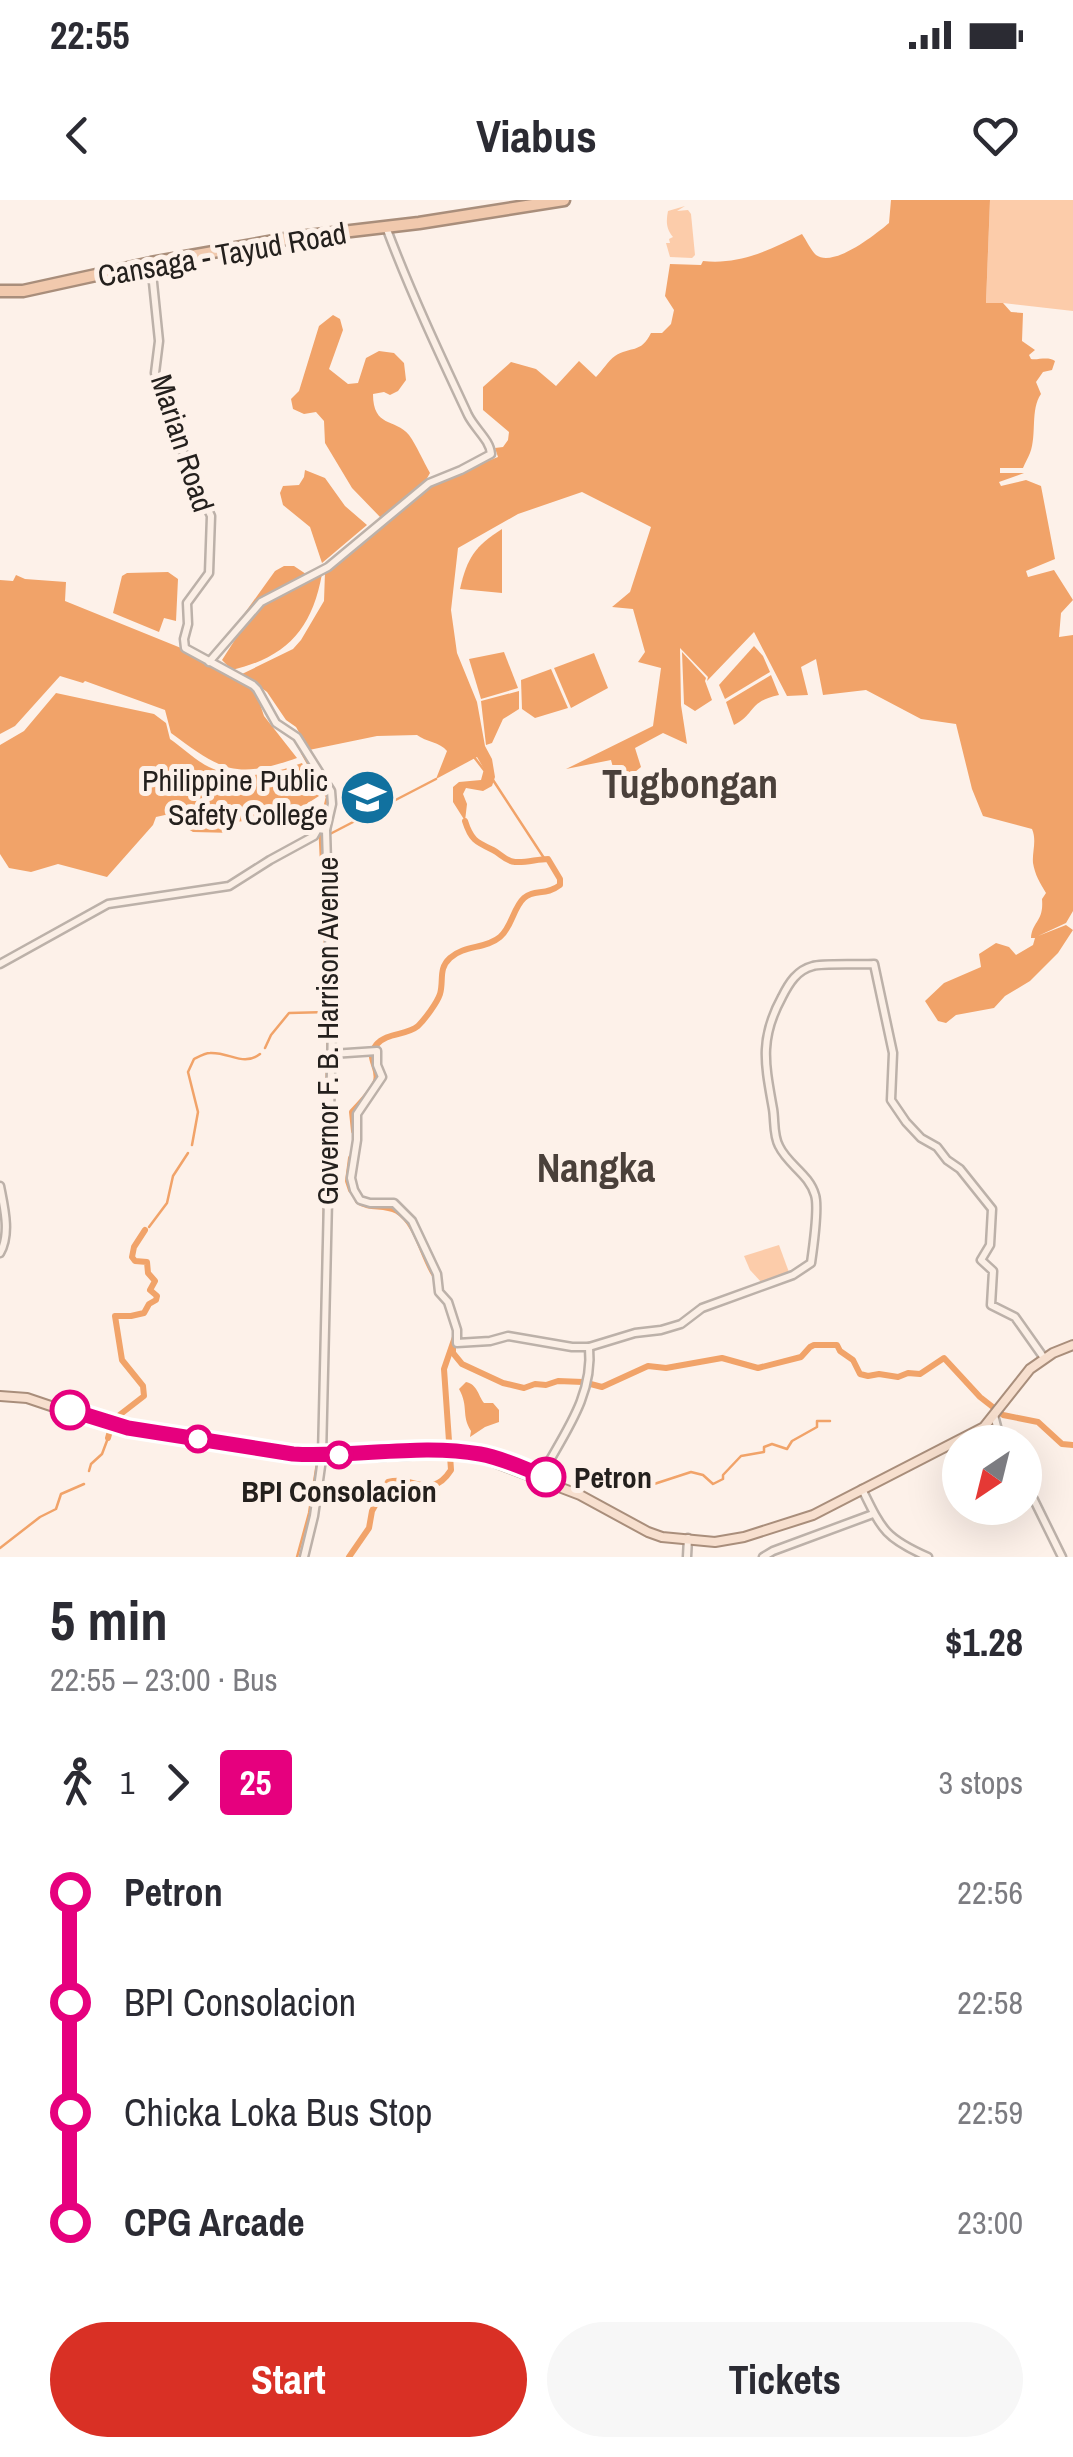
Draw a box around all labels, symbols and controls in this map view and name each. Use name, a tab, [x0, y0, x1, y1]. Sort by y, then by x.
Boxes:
text: 22:55	[50, 10, 130, 61]
text: Viabus	[476, 105, 597, 166]
icon: back	[50, 108, 105, 163]
icon: heart	[968, 108, 1023, 163]
street label: Cansaga - Tayud Road	[95, 212, 349, 296]
street label: Marian Road	[142, 369, 224, 517]
district label: Tugbongan	[602, 757, 778, 810]
place label: Philippine Public Safety College	[142, 760, 328, 834]
school or university icon: Philippine Public Safety College	[337, 767, 397, 827]
street label: Governor F. B. Harrison Avenue	[307, 857, 347, 1205]
district label: Nangka	[537, 1141, 655, 1194]
unlabelled marker	[51, 1391, 89, 1429]
north arrow	[942, 1425, 1042, 1525]
map controls	[942, 1425, 1042, 1525]
unlabelled marker	[185, 1426, 211, 1452]
marker: BPI Consolacion	[326, 1442, 352, 1468]
place label: Petron	[574, 1457, 652, 1497]
marker: Petron	[527, 1458, 565, 1496]
place label: BPI Consolacion	[241, 1471, 437, 1511]
text: 5 min	[50, 1583, 168, 1657]
text: $1.28	[945, 1617, 1023, 1668]
text: 22:55 – 23:00 · Bus	[50, 1658, 278, 1701]
icon: walk	[50, 1755, 105, 1810]
icon: forward	[150, 1755, 205, 1810]
text: 25	[240, 1759, 272, 1806]
text: 1	[120, 1761, 135, 1804]
text: 3 stops	[938, 1761, 1023, 1804]
text: Petron	[124, 1867, 223, 1918]
text: 22:56	[957, 1871, 1023, 1914]
text: BPI Consolacion	[124, 1977, 356, 2028]
text: 22:58	[957, 1981, 1023, 2024]
text: Chicka Loka Bus Stop	[124, 2087, 432, 2138]
text: 22:59	[957, 2091, 1023, 2134]
text: CPG Arcade	[124, 2197, 305, 2248]
text: 23:00	[957, 2201, 1023, 2244]
button: Start	[50, 2322, 527, 2437]
button: Tickets	[547, 2322, 1023, 2437]

